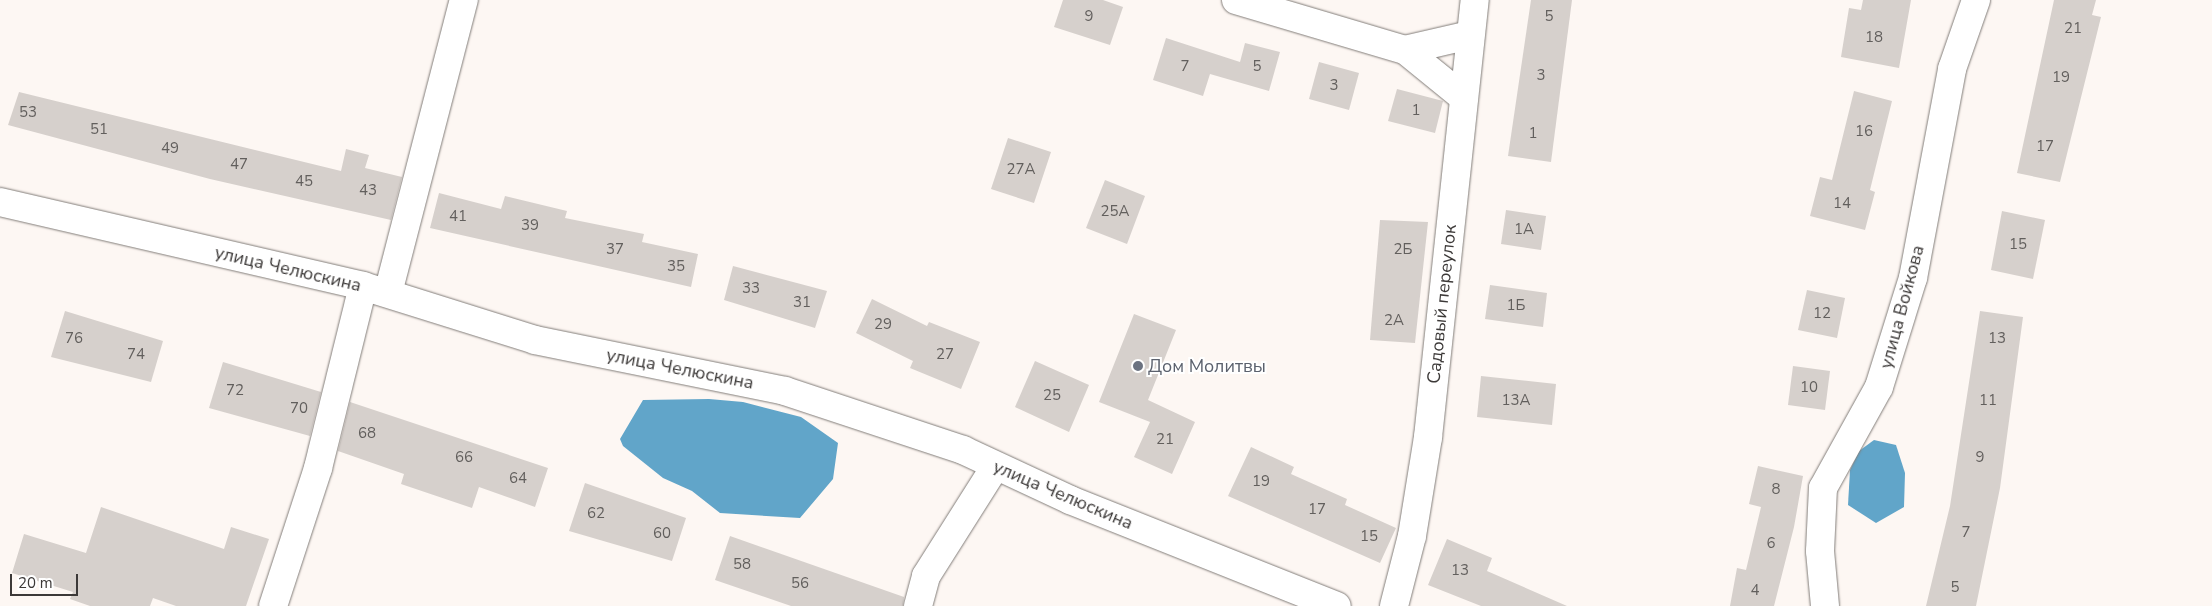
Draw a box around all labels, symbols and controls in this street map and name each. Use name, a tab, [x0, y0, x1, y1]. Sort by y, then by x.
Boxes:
house number: 9	[1085, 8, 1093, 26]
house number: 5	[1545, 8, 1553, 26]
house number: 21	[2064, 20, 2082, 38]
house number: 18	[1865, 29, 1883, 47]
house number: 7	[1181, 58, 1189, 76]
house number: 5	[1253, 58, 1261, 76]
house number: 3	[1537, 67, 1545, 85]
house number: 19	[2052, 69, 2070, 87]
house number: 3	[1330, 77, 1338, 95]
house number: 1	[1412, 102, 1420, 120]
house number: 53	[19, 104, 37, 122]
house number: 51	[90, 121, 108, 139]
house number: 16	[1855, 123, 1873, 141]
house number: 1	[1529, 125, 1537, 143]
house number: 17	[2036, 138, 2054, 156]
house number: 49	[161, 140, 179, 158]
house number: 47	[230, 156, 248, 174]
house number: 27А	[1007, 161, 1035, 179]
house number: 45	[295, 173, 313, 191]
house number: 43	[359, 182, 377, 200]
house number: 14	[1833, 195, 1851, 213]
house number: 25А	[1101, 203, 1129, 221]
house number: 41	[449, 208, 467, 226]
house number: 39	[521, 217, 539, 235]
house number: 1А	[1514, 221, 1534, 239]
street label: Садовый переулок	[1423, 223, 1461, 385]
house number: 15	[2009, 236, 2027, 254]
house number: 37	[606, 241, 624, 259]
house number: 2Б	[1394, 241, 1412, 259]
street label: улица Челюскина	[213, 242, 363, 296]
street label: улица Войкова	[1875, 243, 1929, 371]
house number: 35	[667, 258, 685, 276]
house number: 33	[742, 280, 760, 298]
house number: 31	[793, 294, 811, 312]
house number: 1Б	[1507, 297, 1525, 315]
house number: 12	[1813, 305, 1831, 323]
house number: 2А	[1384, 312, 1404, 330]
house number: 29	[874, 316, 892, 334]
house number: 76	[65, 330, 83, 348]
house number: 13	[1988, 330, 2006, 348]
street label: улица Челюскина	[604, 344, 756, 394]
house number: 74	[127, 346, 145, 364]
house number: 27	[936, 346, 954, 364]
place label: Дом Молитвы	[1148, 355, 1266, 377]
marker: Дом Молитвы	[1132, 360, 1144, 372]
house number: 10	[1800, 379, 1818, 397]
house number: 72	[226, 382, 244, 400]
house number: 25	[1043, 387, 1061, 405]
house number: 13А	[1502, 392, 1530, 410]
house number: 11	[1979, 392, 1997, 410]
house number: 70	[290, 400, 308, 418]
house number: 68	[358, 425, 376, 443]
house number: 21	[1156, 431, 1174, 449]
house number: 66	[455, 449, 473, 467]
house number: 9	[1976, 449, 1984, 467]
street label: улица Челюскина	[990, 456, 1136, 534]
house number: 64	[509, 470, 527, 488]
house number: 19	[1252, 473, 1270, 491]
house number: 8	[1772, 481, 1780, 499]
house number: 17	[1308, 501, 1326, 519]
house number: 62	[587, 505, 605, 523]
house number: 7	[1962, 524, 1970, 542]
house number: 60	[653, 525, 671, 543]
house number: 15	[1360, 528, 1378, 546]
house number: 6	[1767, 535, 1775, 553]
house number: 58	[733, 556, 751, 574]
house number: 13	[1451, 562, 1469, 580]
scale bar	[12, 564, 80, 596]
text: 20 m	[18, 573, 53, 593]
house number: 56	[791, 575, 809, 593]
house number: 5	[1951, 579, 1959, 597]
house number: 4	[1751, 582, 1759, 600]

